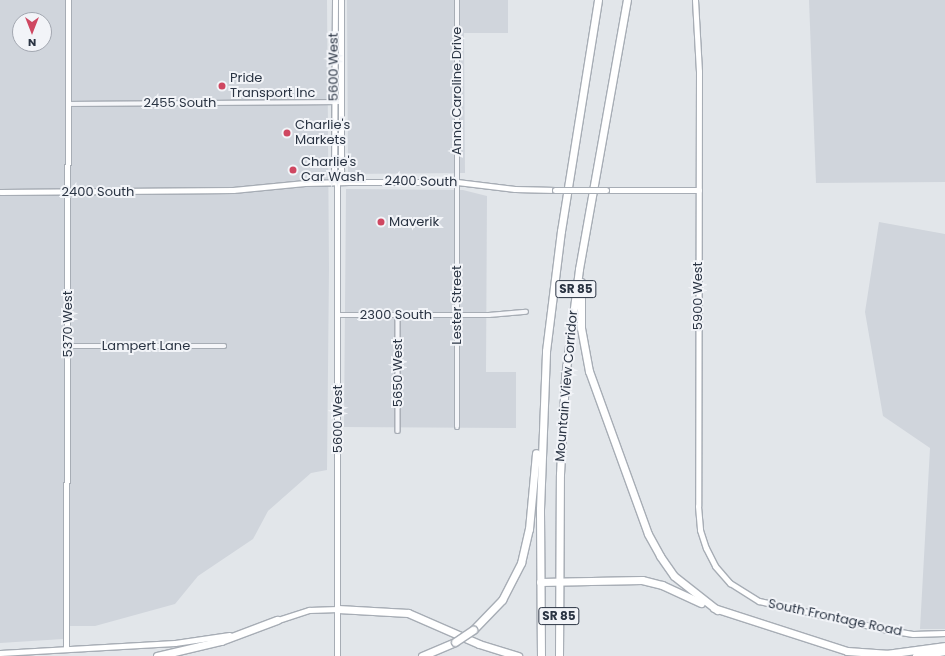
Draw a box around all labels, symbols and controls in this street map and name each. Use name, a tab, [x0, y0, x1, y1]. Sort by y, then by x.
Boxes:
north arrow	[12, 12, 52, 52]
street label: Anna Caroline Drive	[449, 27, 465, 155]
street label: 5600 West	[326, 33, 342, 101]
text: N	[28, 35, 36, 51]
place label: Pride Transport Inc	[230, 71, 315, 102]
marker: Pride Transport Inc	[217, 81, 227, 91]
street label: 2455 South	[144, 95, 216, 111]
place label: Charlie's Markets	[295, 118, 350, 149]
marker: Charlie's Markets	[282, 128, 292, 138]
place label: Charlie's Car Wash	[301, 155, 365, 186]
marker: Charlie's Car Wash	[288, 165, 298, 175]
street label: 2400 South	[384, 174, 458, 190]
street label: 2400 South	[62, 184, 134, 200]
place label: Maverik	[389, 214, 439, 230]
marker: Maverik	[376, 217, 386, 227]
street label: 5900 West	[690, 262, 706, 330]
street label: Lester Street	[449, 265, 465, 345]
road number: SR 85	[555, 279, 597, 299]
street label: 5370 West	[60, 291, 76, 357]
street label: 2300 South	[360, 307, 432, 323]
street label: Mountain View Corridor	[553, 310, 581, 462]
street label: Lampert Lane	[102, 338, 190, 354]
street label: 5650 West	[390, 339, 406, 407]
street label: 5600 West	[330, 385, 346, 453]
street label: South Frontage Road	[767, 596, 903, 640]
road number: SR 85	[538, 606, 580, 626]

